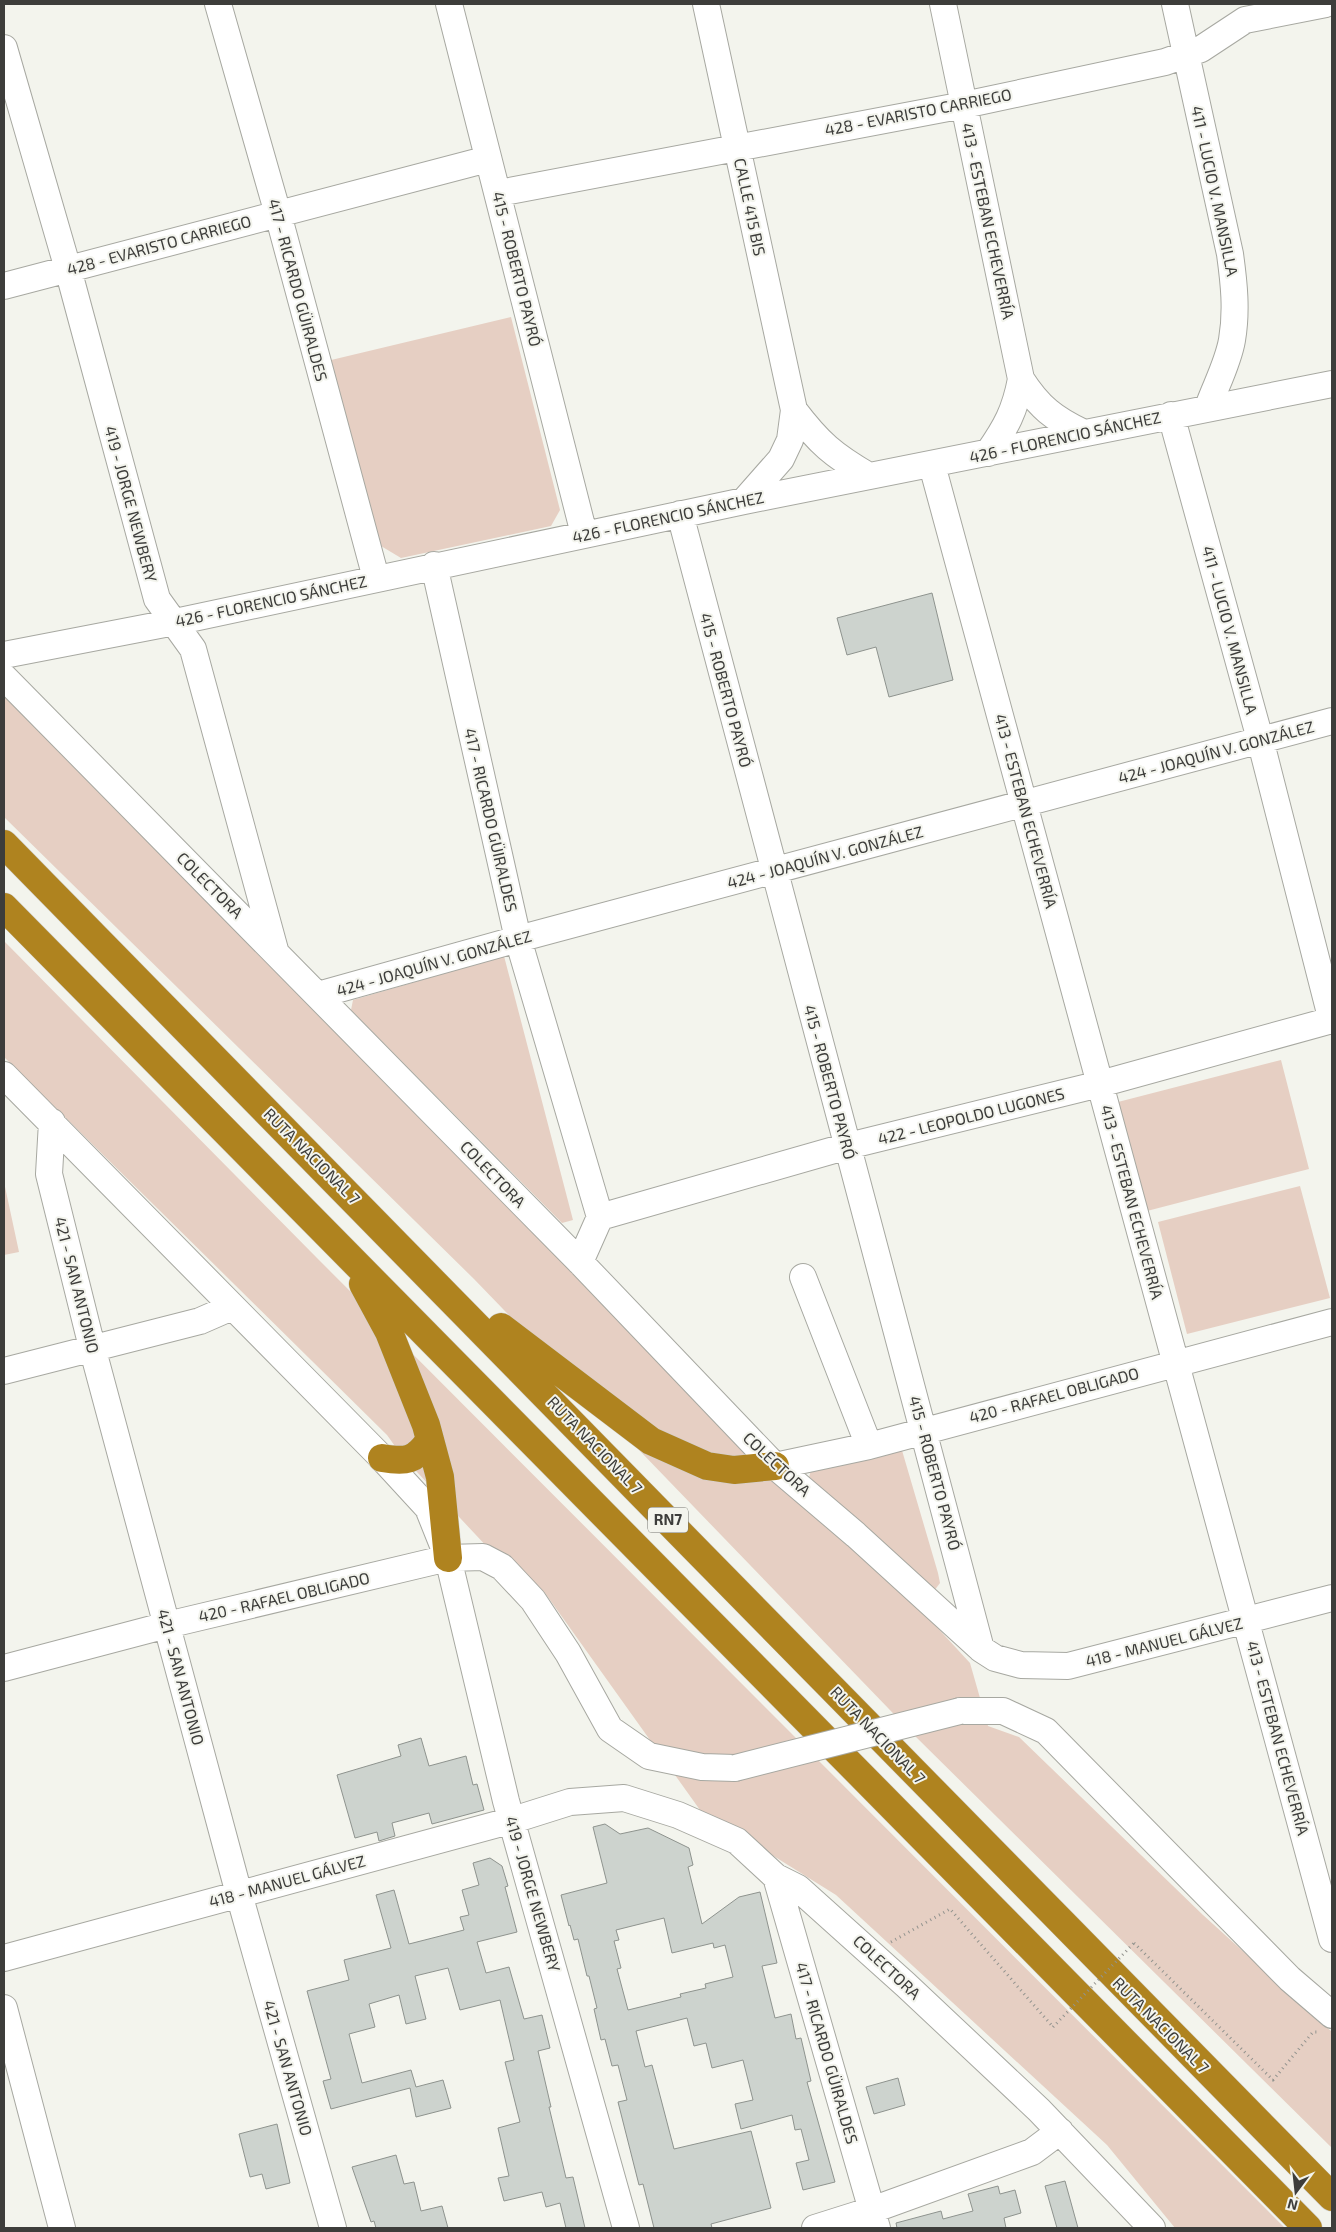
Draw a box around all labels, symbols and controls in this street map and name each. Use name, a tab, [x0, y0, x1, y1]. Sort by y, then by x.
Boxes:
street label: 428 - EVARISTO CARRIEGO	[823, 84, 1013, 139]
street label: 411 - LUCIO V. MANSILLA	[1188, 104, 1243, 278]
street label: 413 - ESTEBAN ECHEVERRÍA	[958, 121, 1019, 321]
street label: CALLE 415 BIS	[731, 156, 770, 258]
street label: 415 - ROBERTO PAYRÓ	[489, 189, 546, 348]
street label: 417 - RICARDO GÜIRALDES	[265, 197, 332, 383]
street label: 428 - EVARISTO CARRIEGO	[65, 211, 253, 278]
street label: 426 - FLORENCIO SÁNCHEZ	[967, 407, 1162, 466]
street label: 419 - JORGE NEWBERY	[101, 424, 162, 584]
street label: 426 - FLORENCIO SÁNCHEZ	[570, 487, 765, 546]
street label: 411 - LUCIO V. MANSILLA	[1199, 543, 1262, 716]
street label: 426 - FLORENCIO SÁNCHEZ	[173, 571, 368, 630]
street label: 415 - ROBERTO PAYRÓ	[697, 610, 756, 769]
street label: 413 - ESTEBAN ECHEVERRÍA	[991, 712, 1062, 910]
street label: 424 - JOAQUÍN V. GONZÁLEZ	[1116, 716, 1316, 788]
street label: 417 - RICARDO GÜIRALDES	[461, 726, 522, 914]
street label: 424 - JOAQUÍN V. GONZÁLEZ	[725, 821, 925, 893]
street label: COLECTORA	[173, 848, 247, 922]
street label: 424 - JOAQUÍN V. GONZÁLEZ	[334, 926, 534, 1000]
street label: 415 - ROBERTO PAYRÓ	[801, 1002, 860, 1161]
street label: 422 - LEOPOLDO LUGONES	[876, 1083, 1066, 1148]
street label: 413 - ESTEBAN ECHEVERRÍA	[1097, 1103, 1168, 1301]
street label: RUTA NACIONAL 7	[260, 1104, 364, 1208]
street label: COLECTORA	[457, 1136, 530, 1211]
street label: 421 - SAN ANTONIO	[51, 1215, 104, 1355]
street label: 420 - RAFAEL OBLIGADO	[967, 1363, 1141, 1426]
street label: RUTA NACIONAL 7	[544, 1392, 647, 1497]
street label: 415 - ROBERTO PAYRÓ	[906, 1393, 965, 1552]
street label: COLECTORA	[740, 1428, 815, 1500]
road number: RN7	[648, 1508, 688, 1532]
street label: 420 - RAFAEL OBLIGADO	[196, 1568, 371, 1625]
street label: 421 - SAN ANTONIO	[154, 1607, 209, 1747]
street label: 418 - MANUEL GÁLVEZ	[1083, 1613, 1244, 1670]
street label: 413 - ESTEBAN ECHEVERRÍA	[1243, 1639, 1314, 1837]
street label: RUTA NACIONAL 7	[827, 1682, 930, 1787]
street label: 419 - JORGE NEWBERY	[502, 1814, 565, 1974]
street label: 418 - MANUEL GÁLVEZ	[207, 1850, 367, 1911]
street label: COLECTORA	[850, 1931, 925, 2003]
street label: 417 - RICARDO GÜIRALDES	[792, 1960, 863, 2146]
street label: RUTA NACIONAL 7	[1109, 1973, 1213, 2077]
street label: 421 - SAN ANTONIO	[260, 1998, 317, 2138]
north arrow	[1271, 2167, 1321, 2217]
text: N	[1285, 2196, 1300, 2215]

